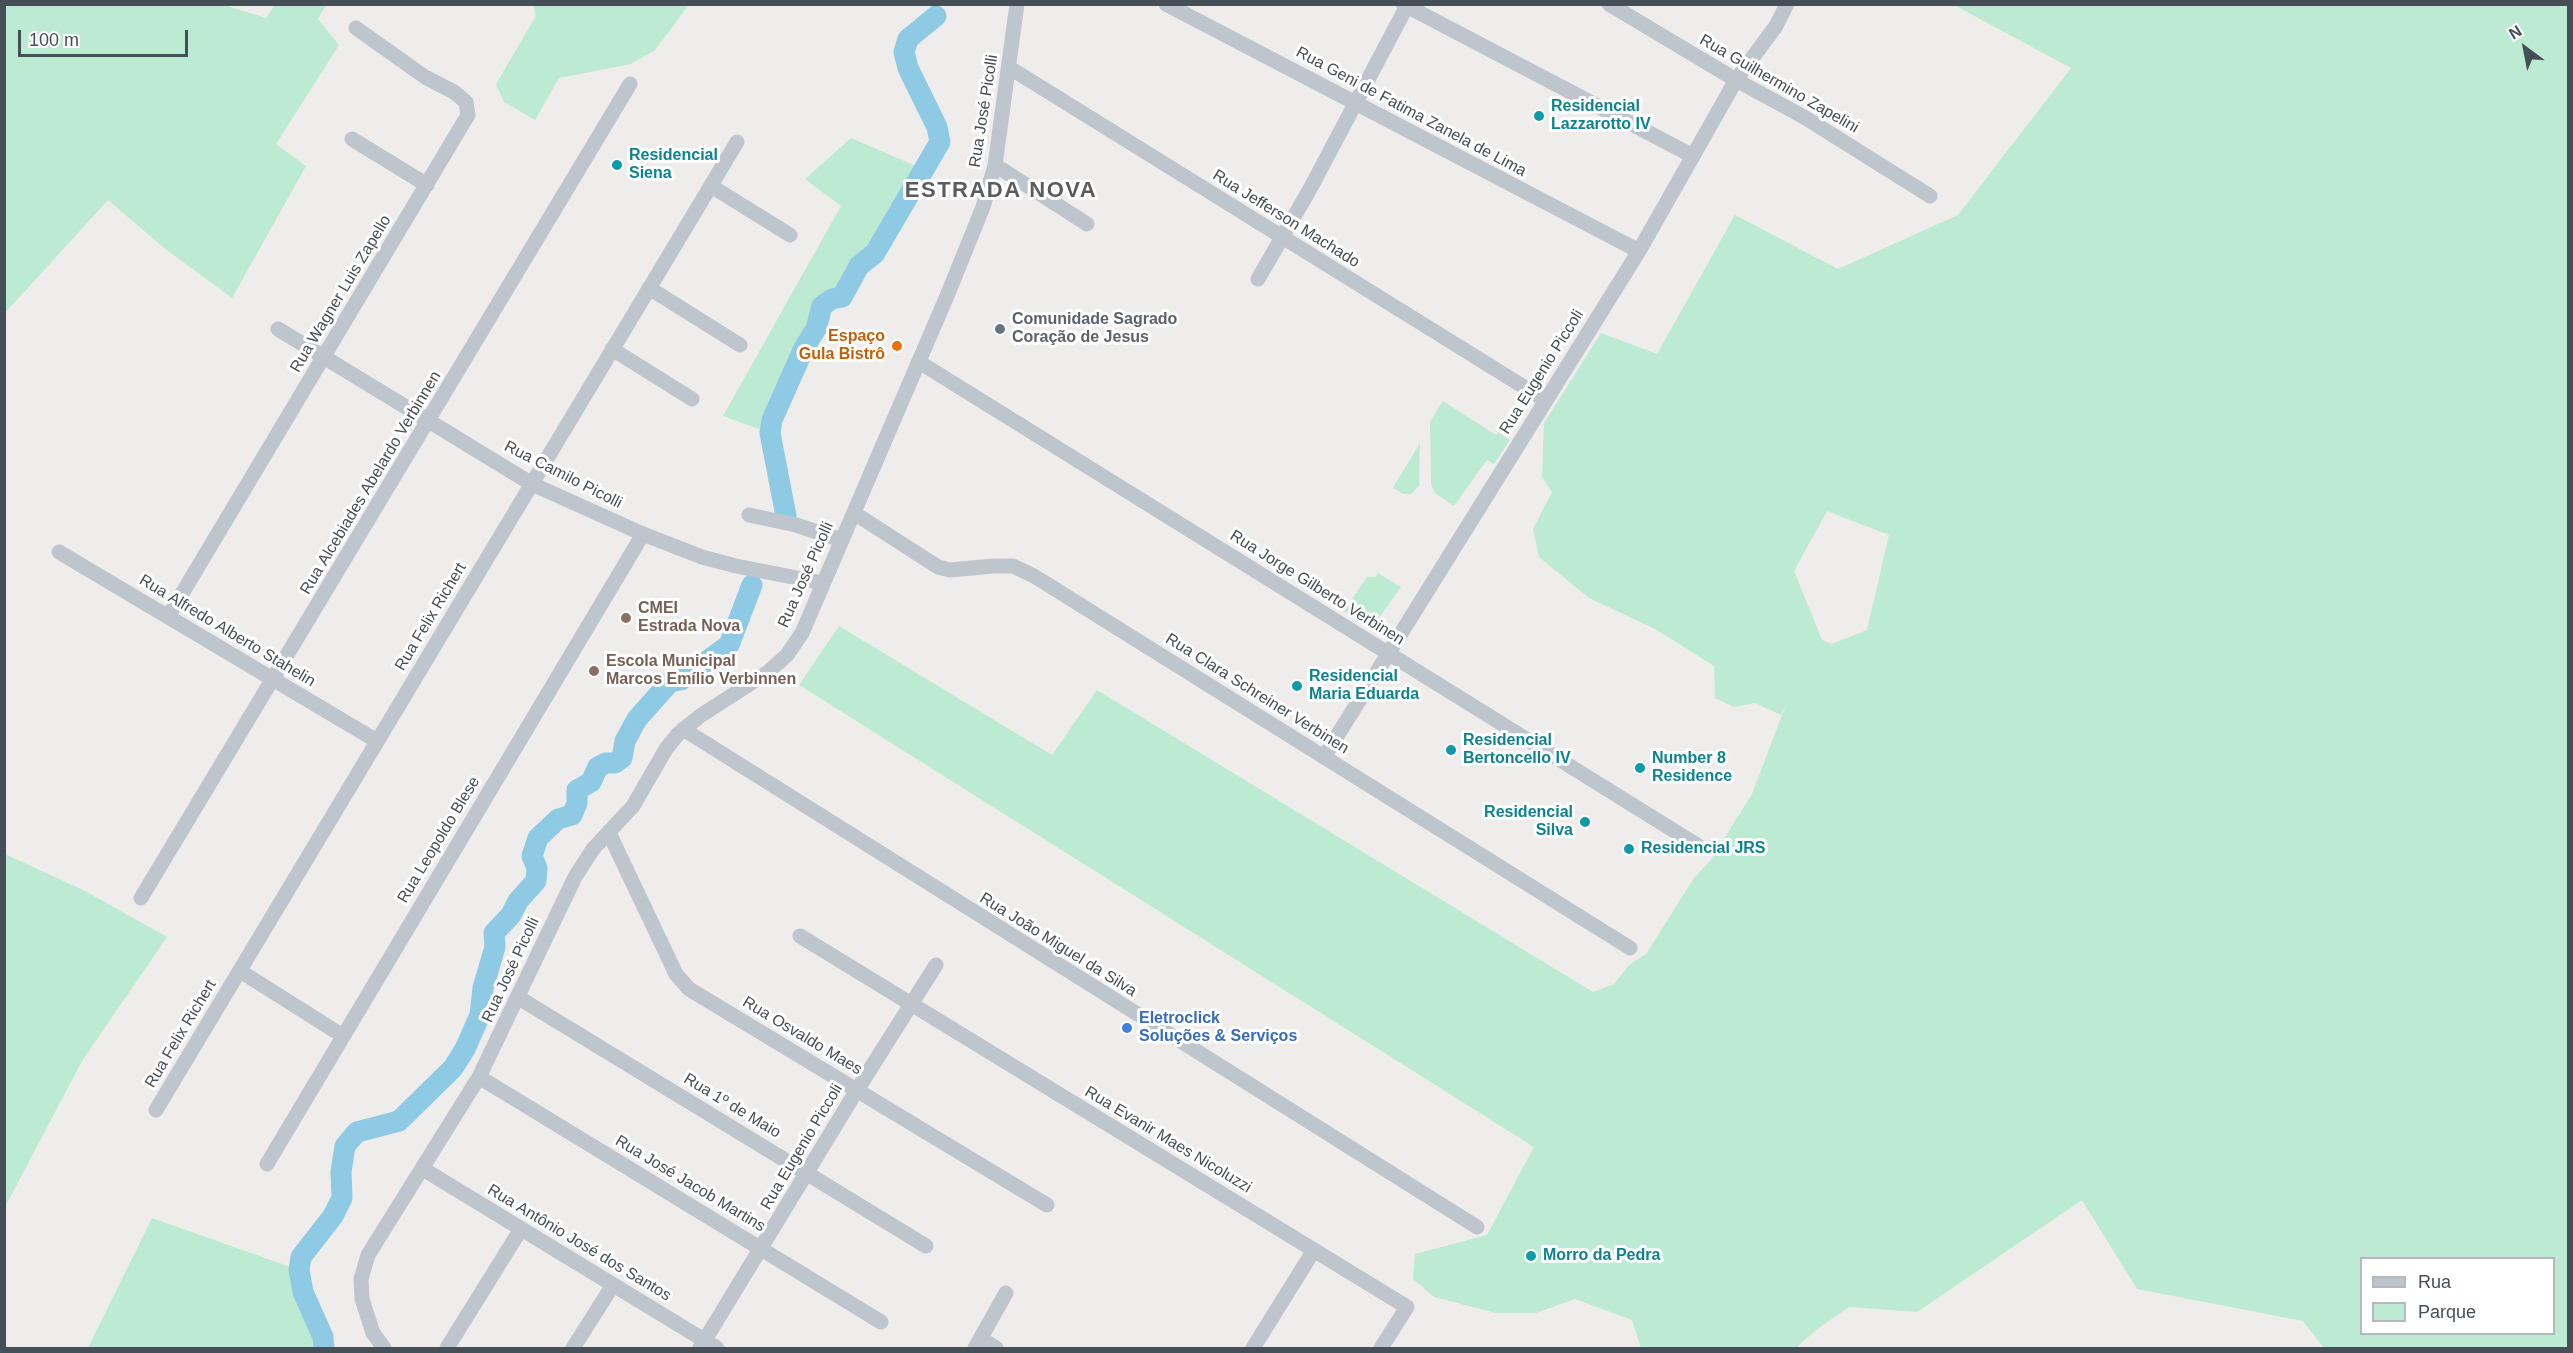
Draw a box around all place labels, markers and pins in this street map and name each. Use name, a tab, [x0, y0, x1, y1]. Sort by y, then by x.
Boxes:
place label: Residencial Lazzarotto IV	[1551, 97, 1651, 135]
marker: Residencial Lazzarotto IV	[1532, 109, 1546, 123]
place label: Residencial Siena	[629, 146, 718, 184]
marker: Residencial Siena	[610, 158, 624, 172]
place label: Comunidade Sagrado Coração de Jesus	[1012, 310, 1177, 348]
marker: Comunidade Sagrado Coração de Jesus	[993, 322, 1007, 336]
place label: Espaço Gula Bistrô	[799, 327, 885, 365]
marker: Espaço Gula Bistrô	[890, 339, 904, 353]
place label: CMEI Estrada Nova	[638, 599, 740, 637]
marker: CMEI Estrada Nova	[619, 611, 633, 625]
place label: Escola Municipal Marcos Emílio Verbinnen	[606, 652, 796, 690]
marker: Escola Municipal Marcos Emílio Verbinnen	[587, 664, 601, 678]
place label: Residencial Maria Eduarda	[1309, 667, 1419, 705]
marker: Residencial Maria Eduarda	[1290, 679, 1304, 693]
place label: Residencial Bertoncello IV	[1463, 731, 1571, 769]
marker: Residencial Bertoncello IV	[1444, 743, 1458, 757]
place label: Number 8 Residence	[1652, 749, 1732, 787]
marker: Number 8 Residence	[1633, 761, 1647, 775]
place label: Residencial Silva	[1484, 803, 1573, 841]
marker: Residencial Silva	[1578, 815, 1592, 829]
place label: Residencial JRS	[1641, 839, 1766, 859]
marker: Residencial JRS	[1622, 842, 1636, 856]
place label: Eletroclick Soluções & Serviços	[1139, 1009, 1297, 1047]
marker: Eletroclick Soluções & Serviços	[1120, 1021, 1134, 1035]
place label: Morro da Pedra	[1543, 1246, 1660, 1266]
marker: Morro da Pedra	[1524, 1249, 1538, 1263]

